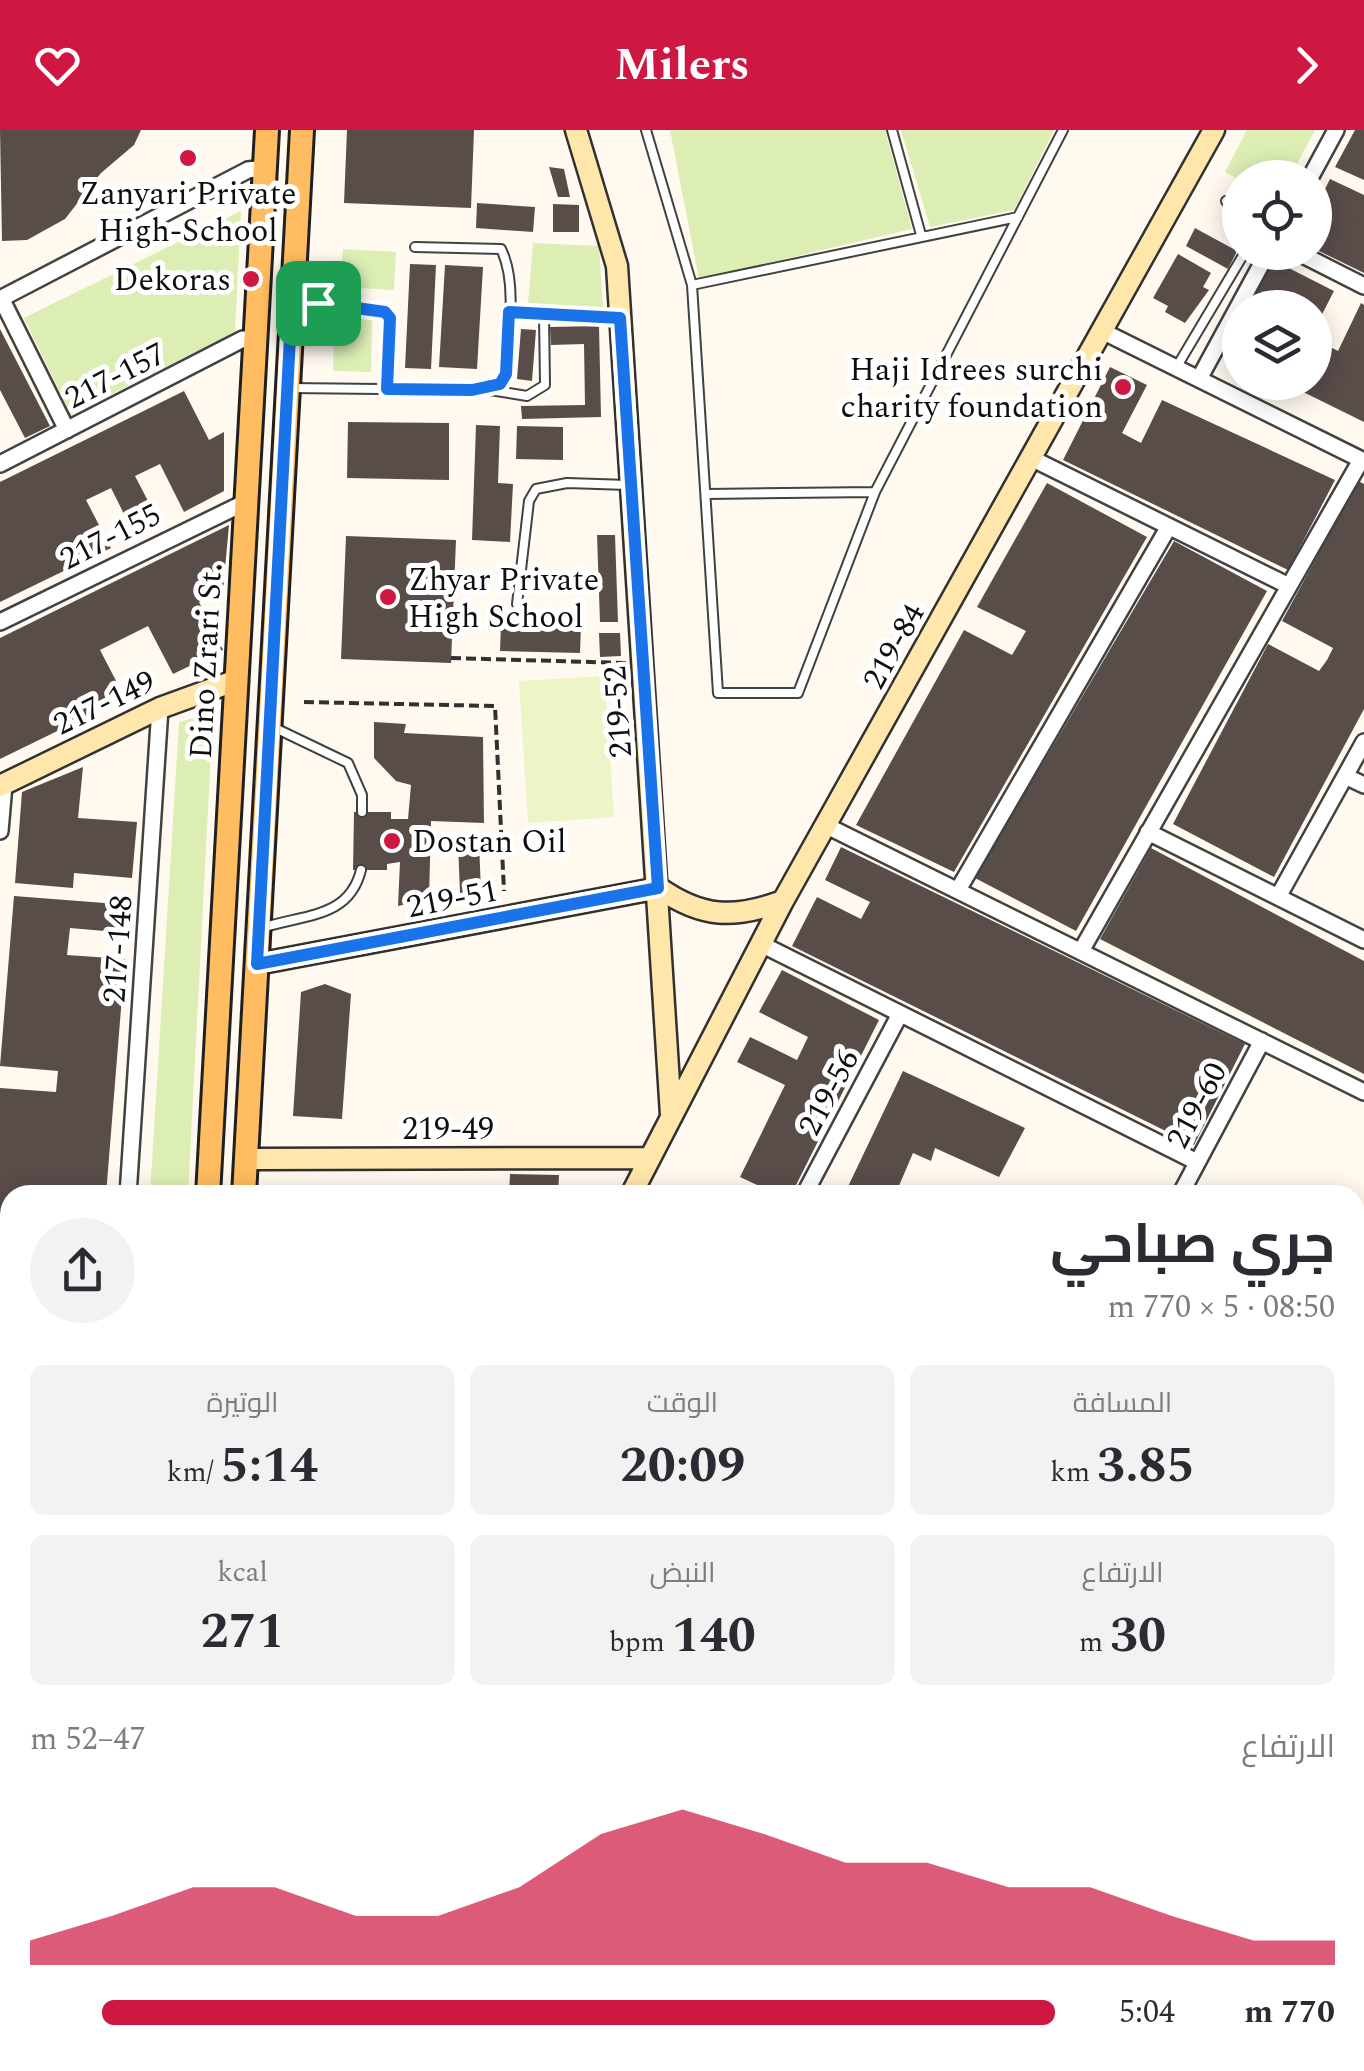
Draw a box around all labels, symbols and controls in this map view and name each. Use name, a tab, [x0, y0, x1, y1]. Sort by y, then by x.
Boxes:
text: Milers	[614, 31, 750, 100]
icon: heart	[30, 38, 85, 93]
icon: forward	[1279, 38, 1334, 93]
marker: Zanyari Private High-School	[177, 147, 199, 169]
map controls	[1222, 160, 1332, 400]
button: locate	[1222, 160, 1332, 270]
place label: Zanyari Private High-School	[80, 170, 297, 256]
place label: Dekoras	[114, 256, 231, 305]
pin	[276, 261, 361, 346]
marker: Dekoras	[240, 268, 262, 290]
icon: arrive	[291, 276, 346, 331]
button: layers	[1222, 290, 1332, 400]
street label: 217-157	[56, 330, 175, 423]
place label: Haji Idrees surchi charity foundation	[841, 346, 1103, 432]
marker: Haji Idrees surchi charity foundation	[1112, 376, 1134, 398]
street label: 217-155	[51, 491, 170, 584]
place label: Zhyar Private High School	[408, 556, 599, 642]
street label: Dino Zrari St.	[177, 562, 236, 760]
marker: Zhyar Private High School	[377, 586, 399, 608]
street label: 219-84	[851, 595, 938, 699]
street label: 217-149	[45, 658, 164, 749]
street label: 219-52	[591, 664, 646, 760]
place label: Dostan Oil	[412, 818, 566, 867]
marker: Dostan Oil	[381, 830, 403, 852]
street label: 219-51	[402, 867, 502, 932]
street label: 217-148	[90, 894, 147, 1005]
street label: 219-56	[786, 1041, 873, 1145]
street label: 219-60	[1154, 1054, 1241, 1158]
street label: 219-49	[402, 1105, 494, 1154]
text: جري صباحي	[1050, 1204, 1335, 1287]
button: share	[30, 1218, 135, 1323]
text: 08:50 · 5 × 770 m	[1107, 1283, 1335, 1332]
text: الوتيرة	[207, 1382, 278, 1425]
text: الوقت	[647, 1382, 718, 1425]
text: المسافة	[1073, 1382, 1172, 1425]
text: 5:14	[221, 1428, 318, 1504]
text: 20:09	[620, 1428, 745, 1504]
text: 3.85	[1097, 1428, 1195, 1504]
text: /km	[167, 1451, 221, 1494]
text: km	[1050, 1451, 1097, 1494]
text: kcal	[217, 1551, 268, 1594]
text: النبض	[650, 1552, 715, 1595]
text: الارتفاع	[1081, 1552, 1164, 1595]
text: 271	[200, 1594, 285, 1670]
text: 140	[672, 1598, 756, 1674]
text: 30	[1110, 1598, 1166, 1674]
text: bpm	[609, 1621, 672, 1664]
text: m	[1079, 1621, 1110, 1664]
text: 47–52 m	[30, 1715, 146, 1764]
text: الارتفاع	[1241, 1723, 1335, 1772]
text: 5:04	[1119, 1988, 1175, 2037]
text: 770 m	[1244, 1988, 1335, 2037]

